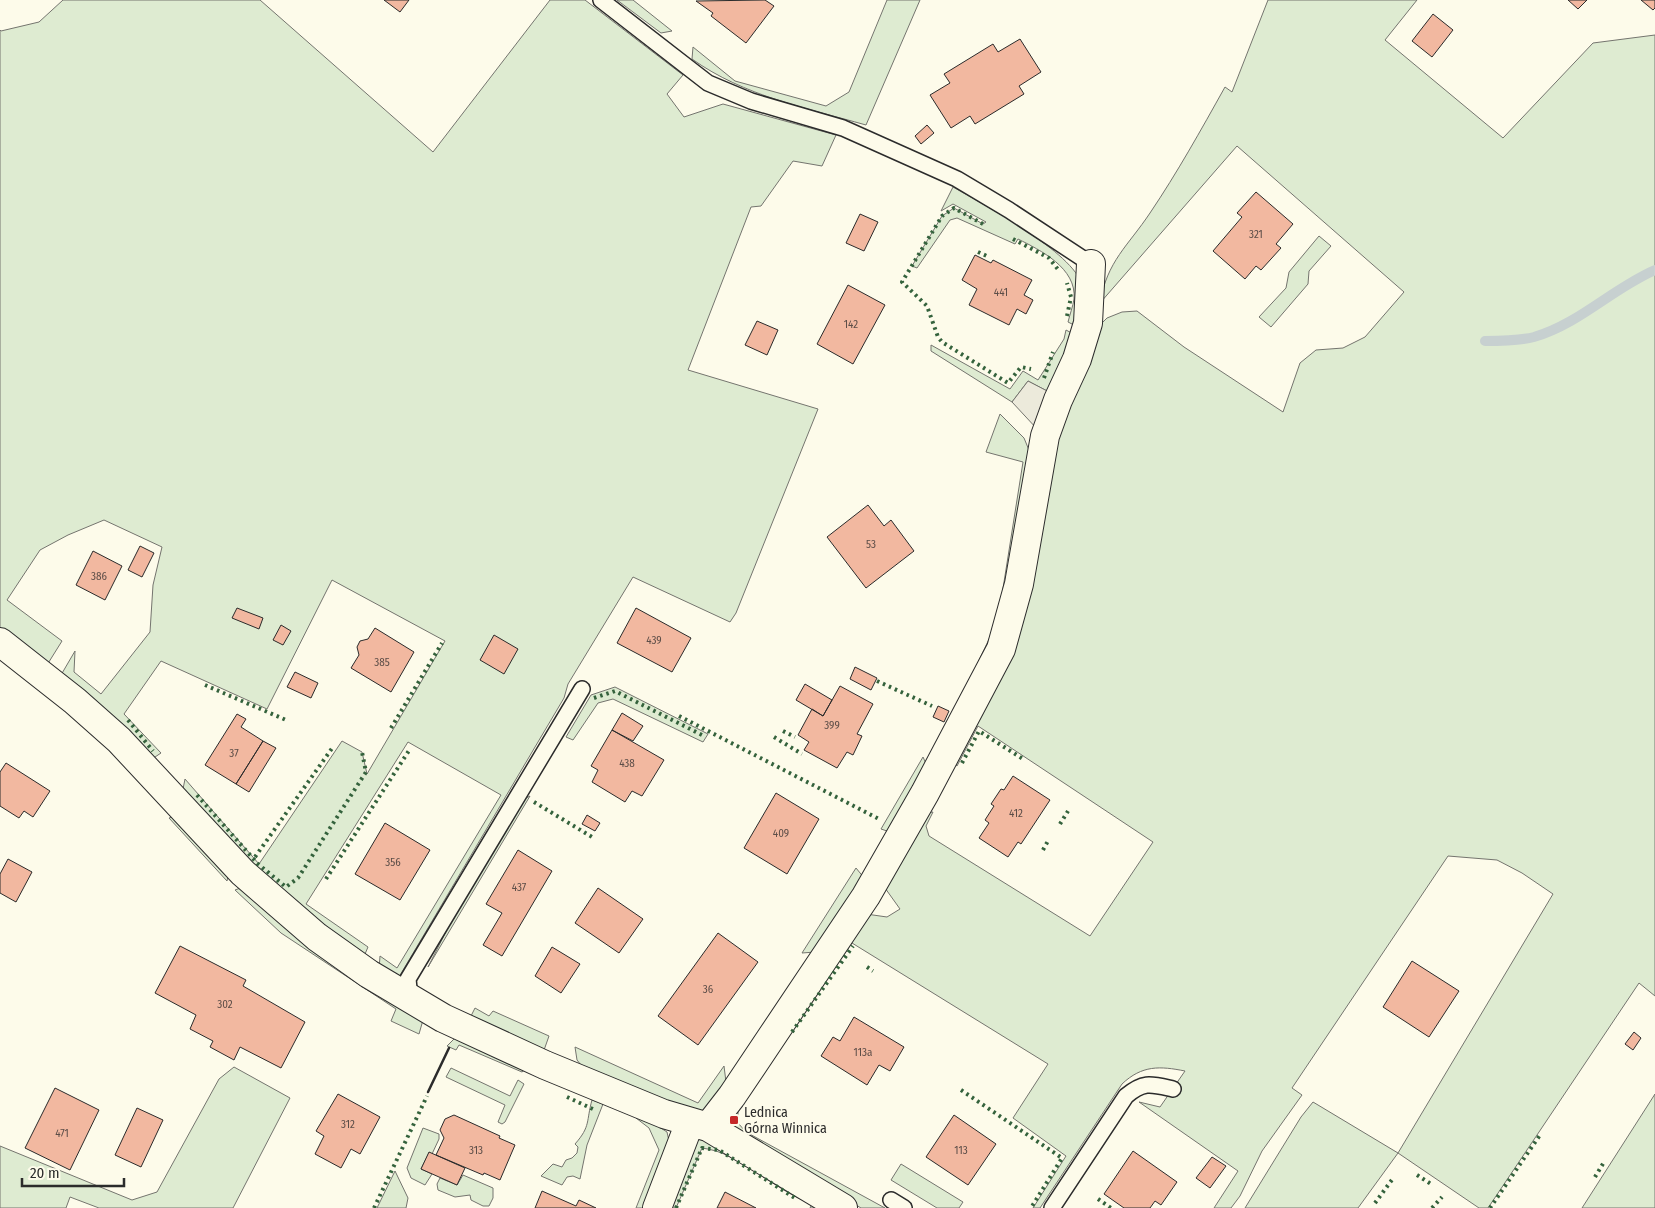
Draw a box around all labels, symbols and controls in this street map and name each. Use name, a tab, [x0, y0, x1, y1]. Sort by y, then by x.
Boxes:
house number: 321	[1249, 228, 1263, 241]
house number: 441	[994, 286, 1008, 299]
house number: 142	[844, 318, 858, 331]
house number: 53	[866, 538, 876, 551]
house number: 386	[91, 570, 107, 583]
house number: 439	[646, 634, 662, 647]
house number: 385	[374, 656, 390, 669]
house number: 399	[824, 719, 840, 732]
house number: 37	[229, 747, 239, 760]
house number: 438	[619, 757, 635, 770]
house number: 412	[1009, 807, 1023, 820]
house number: 409	[773, 827, 789, 840]
house number: 356	[385, 856, 401, 869]
house number: 437	[512, 881, 527, 894]
house number: 36	[703, 983, 714, 996]
house number: 302	[217, 998, 233, 1011]
house number: 113a	[854, 1046, 872, 1059]
place label: Lednica Górna Winnica	[744, 1104, 827, 1137]
marker: Lednica Górna Winnica	[728, 1114, 740, 1126]
house number: 312	[341, 1118, 355, 1131]
house number: 471	[55, 1127, 69, 1140]
house number: 313	[469, 1144, 483, 1157]
house number: 113	[954, 1144, 968, 1157]
scale bar	[22, 1156, 125, 1188]
text: 20 m	[30, 1164, 60, 1182]

